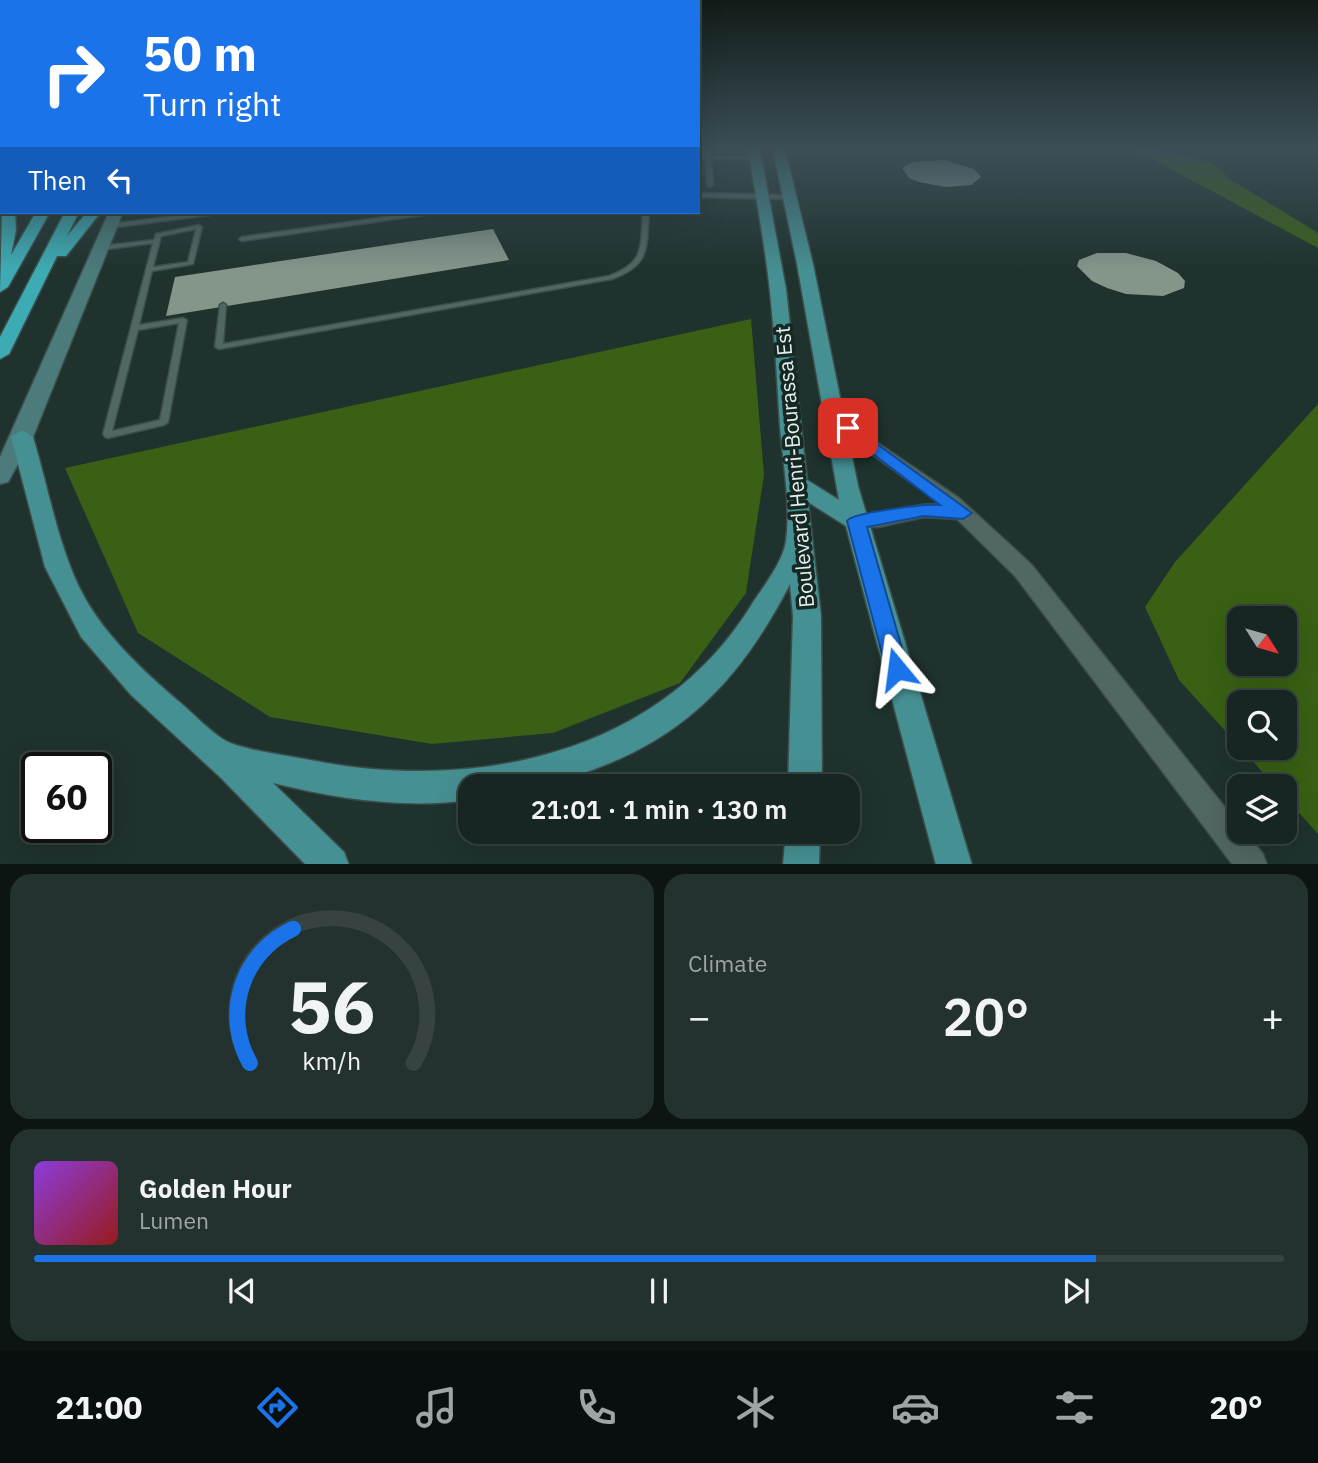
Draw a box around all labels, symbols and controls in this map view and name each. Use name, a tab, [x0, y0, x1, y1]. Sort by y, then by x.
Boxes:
text: 50 m	[143, 21, 257, 84]
icon: right	[28, 28, 119, 119]
text: Turn right	[143, 83, 281, 125]
icon: left	[101, 161, 139, 199]
text: Then	[28, 163, 87, 197]
street label: Boulevard Henri-Bourassa Est	[768, 325, 820, 609]
pin	[818, 398, 878, 458]
icon: arrive	[829, 409, 867, 447]
north arrow	[1227, 606, 1297, 676]
map controls	[1227, 606, 1297, 844]
position arrow	[860, 632, 934, 706]
button: search	[1227, 690, 1297, 760]
speed limit sign: 60	[21, 752, 112, 843]
button: layers	[1227, 774, 1297, 844]
text: 21:01 · 1 min · 130 m	[531, 792, 787, 826]
text: Climate	[688, 948, 767, 978]
text: 56	[288, 958, 376, 1053]
text: 20°	[943, 983, 1029, 1050]
text: −	[688, 992, 711, 1041]
text: +	[1261, 992, 1284, 1041]
text: km/h	[303, 1043, 361, 1076]
text: Golden Hour	[139, 1171, 292, 1205]
text: Lumen	[139, 1205, 209, 1235]
icon: previous	[223, 1272, 261, 1310]
icon: pause	[640, 1272, 678, 1310]
icon: next	[1057, 1272, 1095, 1310]
icon: directions	[253, 1383, 302, 1432]
icon: music	[412, 1383, 461, 1432]
icon: phone	[572, 1383, 621, 1432]
icon: climate	[731, 1383, 780, 1432]
icon: car	[891, 1383, 940, 1432]
icon: filters	[1050, 1383, 1099, 1432]
text: 21:00	[55, 1386, 143, 1428]
text: 20°	[1209, 1386, 1263, 1428]

